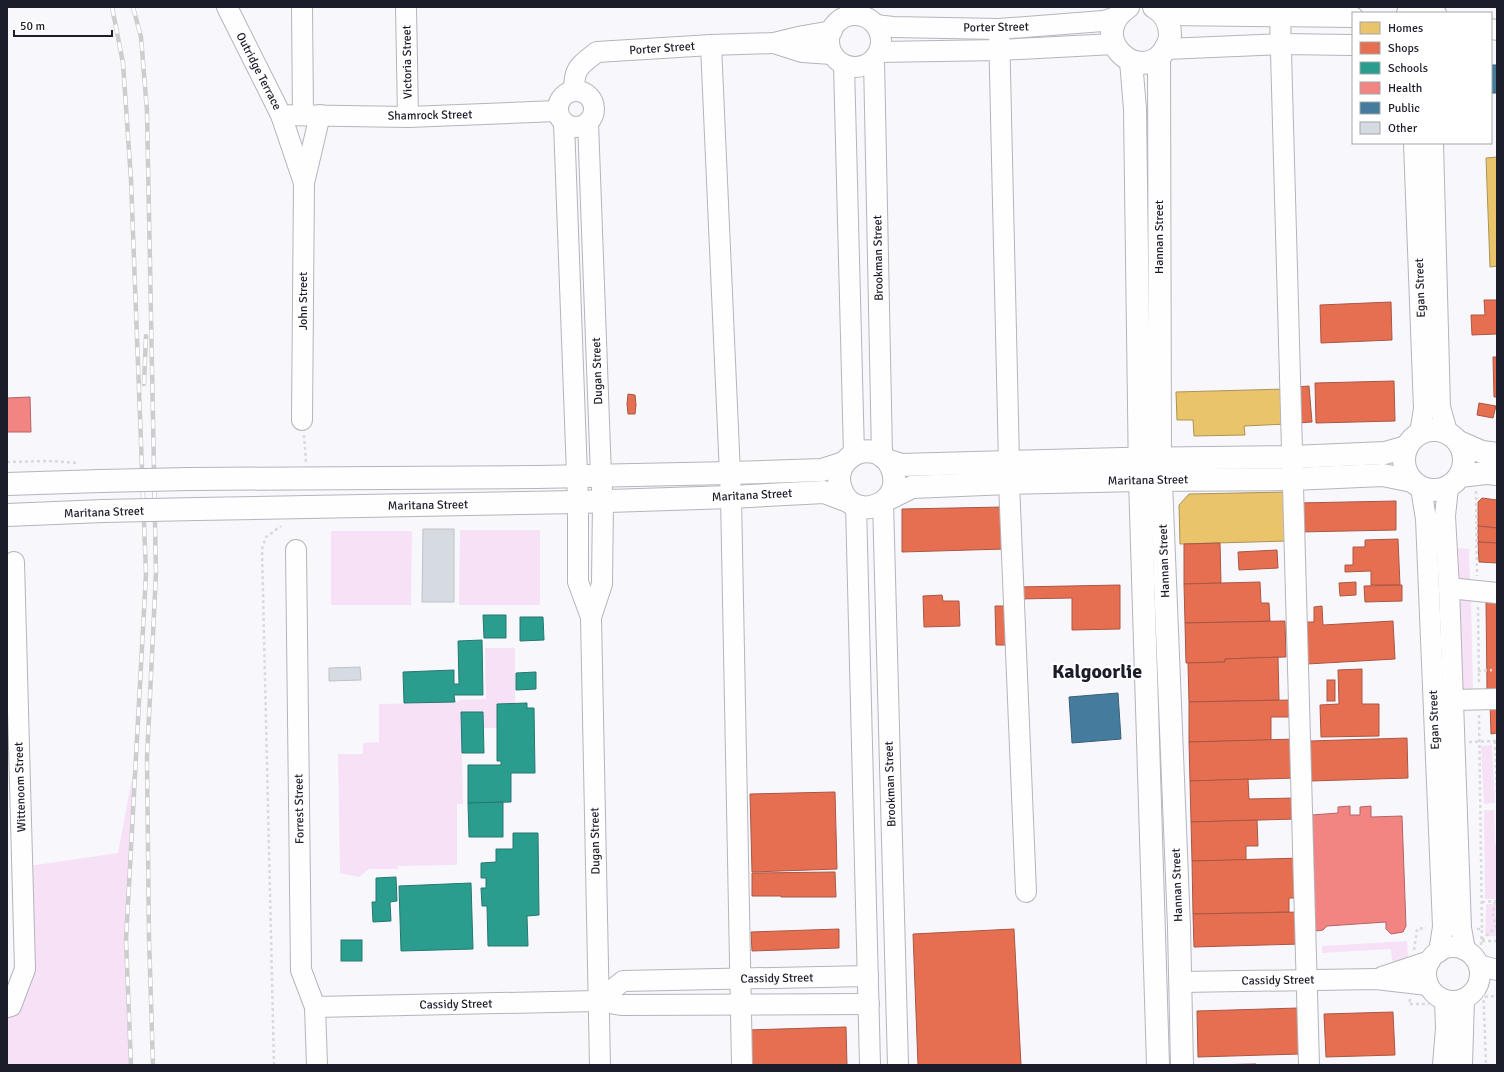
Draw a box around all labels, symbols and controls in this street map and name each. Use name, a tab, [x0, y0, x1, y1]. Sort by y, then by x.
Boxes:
scale bar	[14, 12, 112, 38]
legend	[1352, 12, 1492, 144]
text: 50 m	[20, 19, 45, 34]
street label: Porter Street	[963, 19, 1029, 36]
text: Homes	[1388, 21, 1423, 36]
street label: Victoria Street	[399, 25, 416, 99]
street label: Outridge Terrace	[233, 30, 285, 113]
street label: Porter Street	[629, 39, 695, 58]
text: Shops	[1388, 41, 1419, 56]
text: Schools	[1388, 61, 1428, 76]
text: Health	[1388, 81, 1422, 96]
text: Public	[1388, 101, 1420, 116]
street label: Shamrock Street	[387, 107, 473, 124]
text: Other	[1388, 121, 1418, 136]
street label: Hannan Street	[1152, 200, 1167, 274]
street label: Brookman Street	[870, 215, 887, 301]
street label: Egan Street	[1412, 258, 1429, 318]
street label: John Street	[296, 272, 311, 330]
street label: Dugan Street	[589, 337, 606, 405]
street label: Maritana Street	[1108, 472, 1188, 489]
street label: Maritana Street	[711, 486, 793, 505]
street label: Maritana Street	[388, 497, 468, 514]
street label: Maritana Street	[64, 504, 144, 521]
street label: Hannan Street	[1156, 524, 1173, 598]
district label: Kalgoorlie	[1052, 659, 1142, 684]
street label: Egan Street	[1426, 690, 1443, 750]
street label: Brookman Street	[882, 741, 899, 827]
street label: Wittenoom Street	[11, 742, 30, 832]
street label: Forrest Street	[291, 774, 308, 844]
street label: Dugan Street	[587, 807, 604, 875]
street label: Hannan Street	[1169, 848, 1186, 922]
street label: Cassidy Street	[740, 970, 814, 987]
street label: Cassidy Street	[1241, 972, 1315, 989]
street label: Cassidy Street	[419, 996, 493, 1013]

